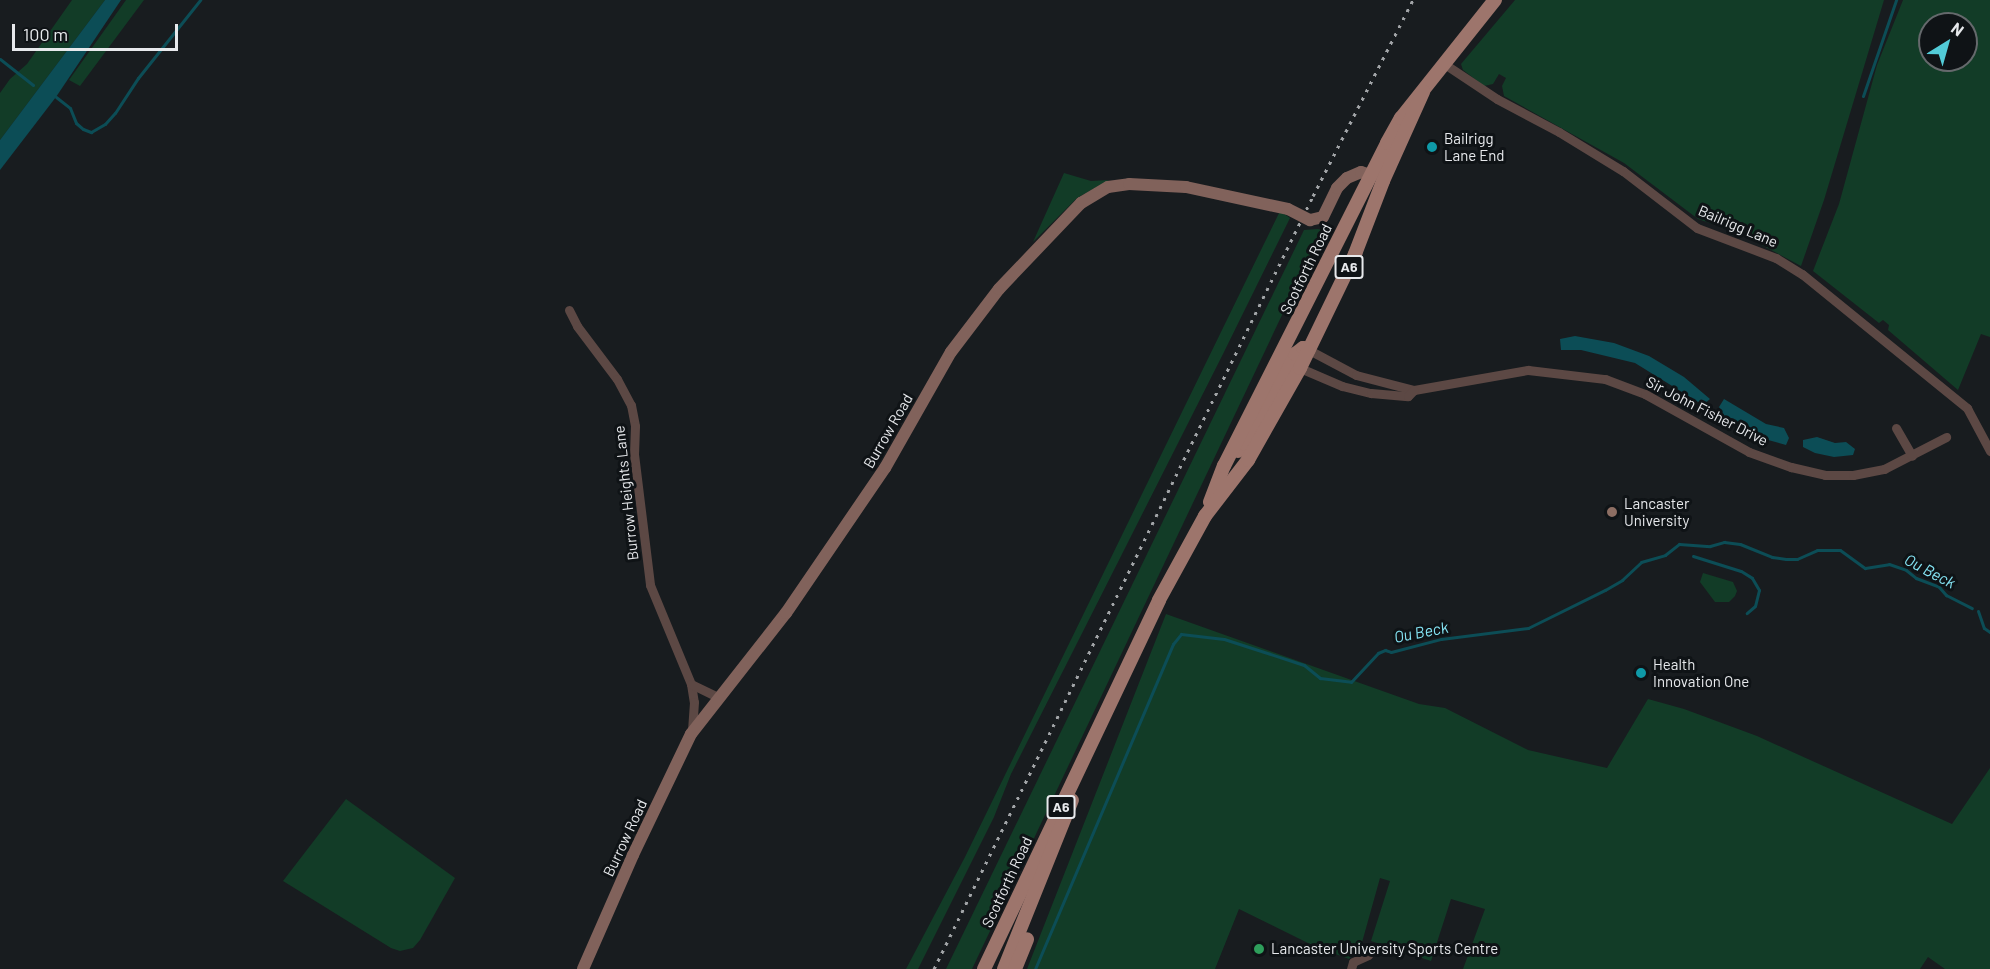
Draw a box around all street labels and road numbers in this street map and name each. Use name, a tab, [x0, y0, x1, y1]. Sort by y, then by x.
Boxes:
street label: Bailrigg Lane	[1695, 201, 1781, 251]
street label: Scotforth Road	[1276, 221, 1336, 317]
road number: A6	[1334, 256, 1364, 278]
street label: Sir John Fisher Drive	[1643, 372, 1771, 450]
street label: Burrow Road	[859, 391, 917, 471]
street label: Burrow Heights Lane	[610, 425, 642, 561]
road number: A6	[1046, 796, 1076, 818]
street label: Burrow Road	[599, 797, 651, 879]
street label: Scotforth Road	[978, 834, 1036, 930]

